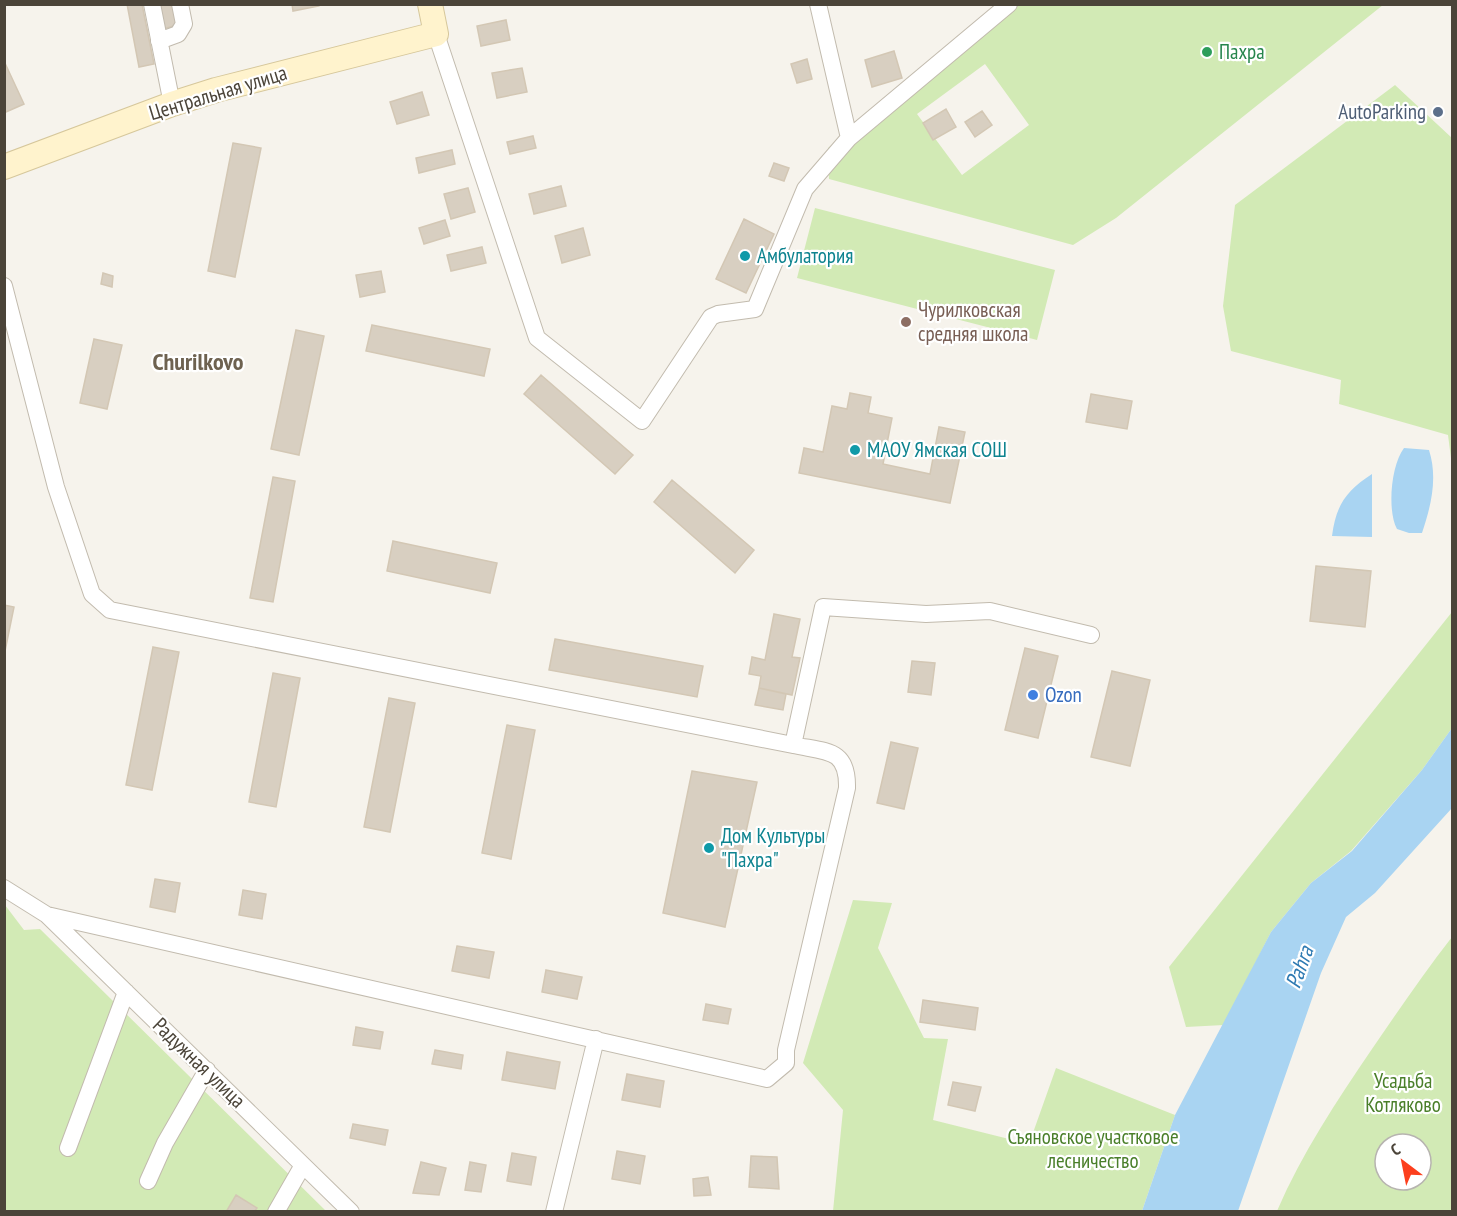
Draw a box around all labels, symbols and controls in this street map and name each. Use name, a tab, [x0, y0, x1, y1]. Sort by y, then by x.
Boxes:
place label: Пахра	[1219, 38, 1265, 65]
marker: Пахра	[1200, 45, 1214, 59]
street label: Центральная улица	[146, 59, 290, 126]
place label: AutoParking	[1338, 98, 1426, 125]
marker: AutoParking	[1431, 105, 1445, 119]
place label: Амбулатория	[757, 242, 853, 269]
marker: Амбулатория	[738, 249, 752, 263]
place label: Чурилковская средняя школа	[918, 296, 1028, 347]
marker: Чурилковская средняя школа	[899, 315, 913, 329]
district label: Churilkovo	[153, 346, 244, 377]
place label: МАОУ Ямская СОШ	[867, 436, 1007, 463]
marker: МАОУ Ямская СОШ	[848, 443, 862, 457]
place label: Ozon	[1045, 681, 1082, 708]
marker: Ozon	[1026, 688, 1040, 702]
place label: Дом Культуры "Пахра"	[721, 822, 825, 873]
marker: Дом Культуры "Пахра"	[702, 841, 716, 855]
water label: Pahra	[1279, 941, 1320, 992]
street label: Радужная улица	[147, 1012, 251, 1114]
park label: Усадьба Котляково	[1365, 1067, 1441, 1118]
park label: Съяновское участковое лесничество	[1007, 1123, 1179, 1174]
north arrow	[1373, 1132, 1433, 1192]
text: С	[1387, 1138, 1404, 1160]

